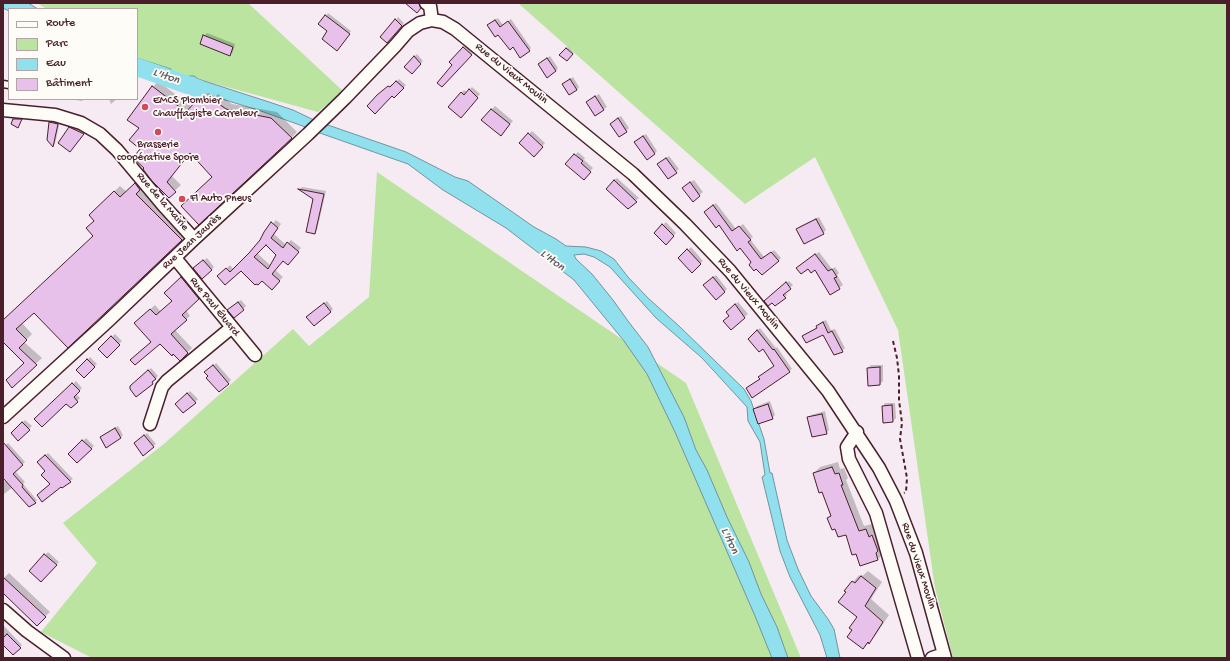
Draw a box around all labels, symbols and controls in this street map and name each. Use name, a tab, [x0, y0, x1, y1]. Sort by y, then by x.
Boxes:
legend	[8, 8, 138, 100]
text: Route	[46, 17, 75, 31]
text: Parc	[46, 37, 68, 51]
street label: Rue du Vieux Moulin	[472, 41, 550, 107]
text: Eau	[46, 57, 66, 71]
water label: L'Iton	[151, 66, 181, 88]
text: Bâtiment	[46, 77, 92, 91]
place label: EMCS Plombier Chauffagiste Carreleur	[153, 94, 257, 120]
marker: EMCS Plombier Chauffagiste Carreleur	[140, 102, 150, 112]
marker: Brasserie coopérative Spore	[153, 127, 163, 137]
place label: Brasserie coopérative Spore	[117, 138, 199, 164]
street label: Rue de la Mairie	[133, 170, 191, 234]
place label: Fl Auto Pneus	[190, 192, 251, 206]
marker: Fl Auto Pneus	[177, 194, 187, 204]
street label: Rue Jean Jaurès	[160, 211, 224, 273]
water label: L'Iton	[537, 247, 567, 275]
street label: Rue du Vieux Moulin	[714, 255, 782, 333]
street label: Rue Paul Éluard	[186, 275, 242, 339]
street label: Rue du Vieux Moulin	[898, 521, 938, 611]
water label: L'Iton	[717, 526, 741, 556]

